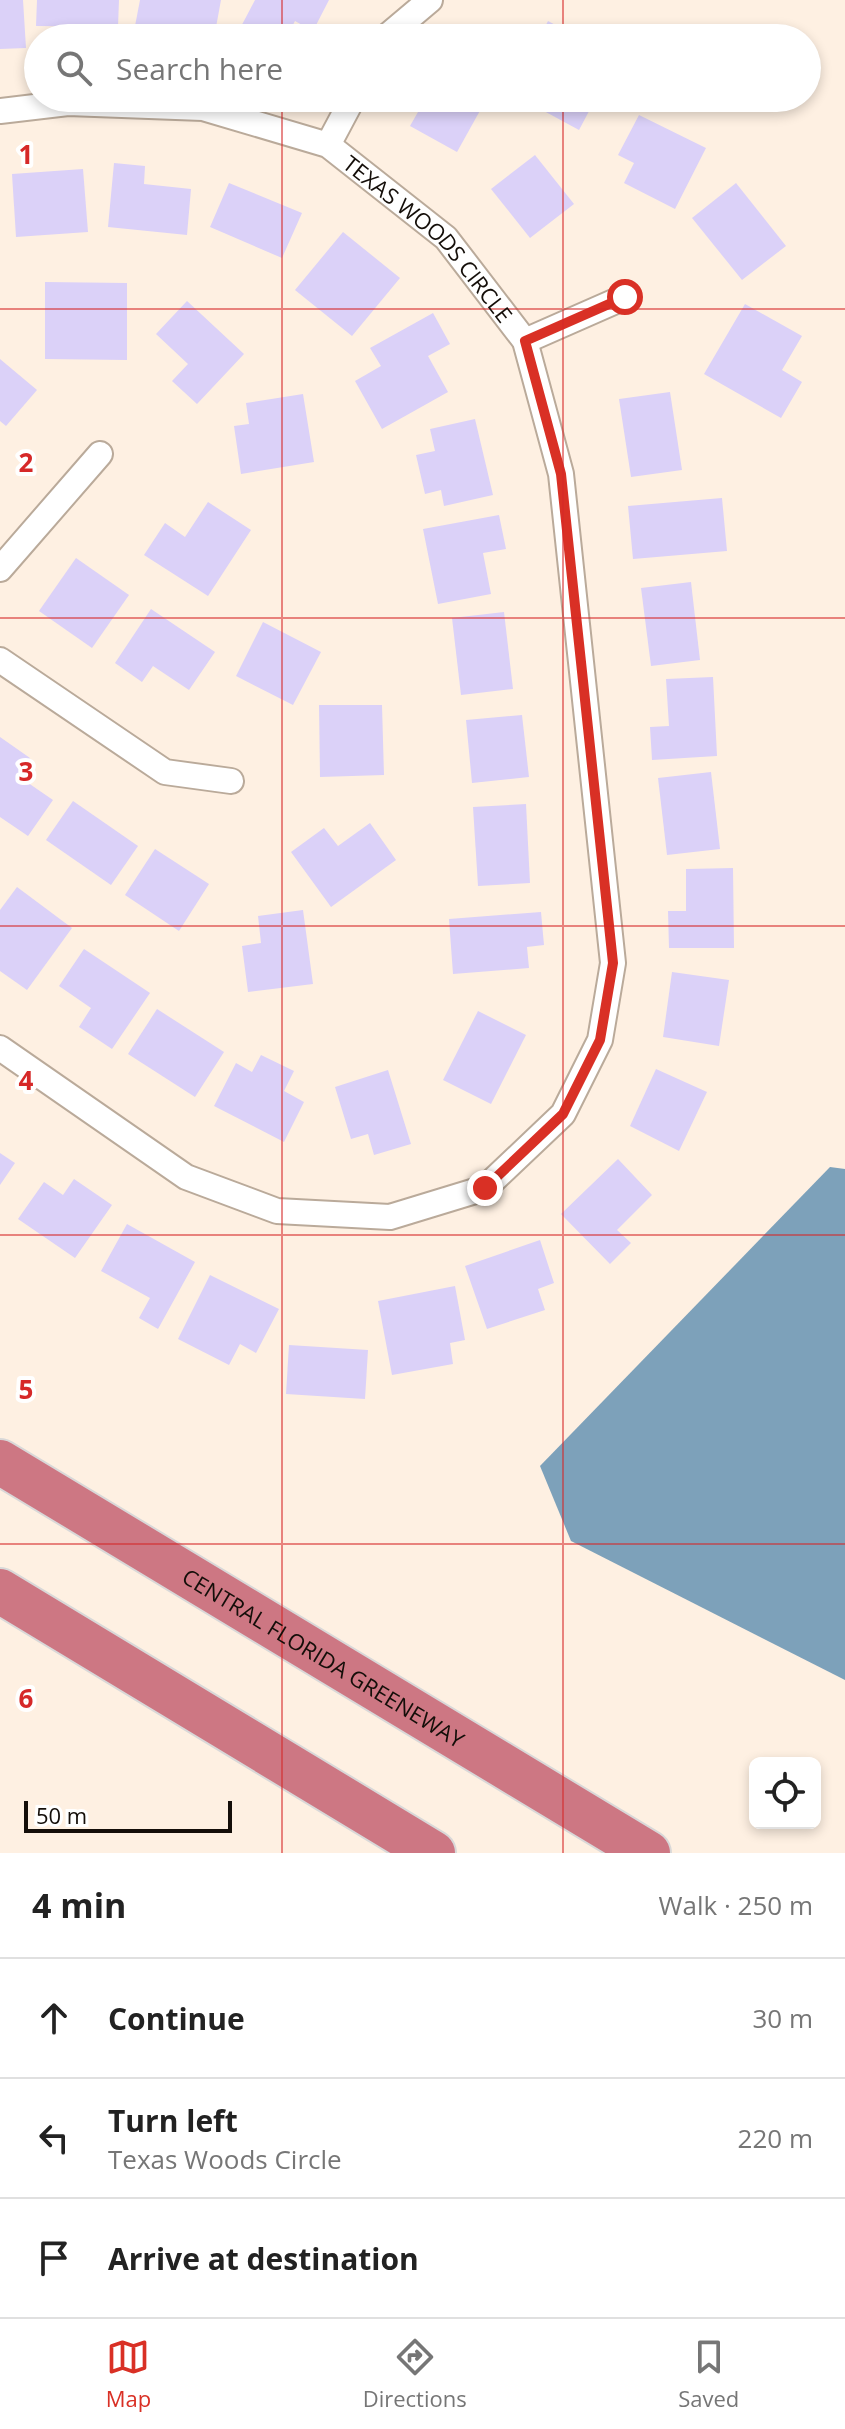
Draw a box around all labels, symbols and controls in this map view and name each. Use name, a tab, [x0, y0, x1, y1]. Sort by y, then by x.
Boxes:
search box	[24, 24, 821, 112]
icon: search	[52, 46, 96, 90]
text: Search here	[116, 48, 283, 89]
text: 1	[19, 136, 33, 172]
street label: TEXAS WOODS CIRCLE	[338, 148, 520, 328]
route start	[607, 279, 643, 315]
text: 2	[19, 444, 34, 480]
text: 3	[19, 753, 33, 789]
text: 4	[19, 1062, 34, 1098]
route end	[467, 1170, 503, 1206]
text: 5	[19, 1371, 33, 1407]
street label: CENTRAL FLORIDA GREENEWAY	[177, 1561, 471, 1754]
text: 6	[19, 1680, 34, 1716]
map controls	[749, 1757, 821, 1829]
button: locate	[749, 1757, 821, 1829]
scale bar	[24, 1797, 232, 1833]
text: 50 m	[36, 1800, 87, 1830]
text: 4 min	[32, 1882, 126, 1928]
text: Walk · 250 m	[659, 1887, 813, 1923]
icon: ahead	[32, 1996, 76, 2040]
text: Continue	[108, 1998, 245, 2039]
text: 30 m	[752, 2000, 813, 2036]
text: Turn left	[108, 2100, 238, 2141]
icon: left	[32, 2116, 76, 2160]
text: 220 m	[738, 2120, 813, 2156]
text: Texas Woods Circle	[108, 2141, 342, 2177]
icon: arrive	[32, 2236, 76, 2280]
text: Arrive at destination	[108, 2238, 419, 2279]
tab: Map	[106, 2335, 151, 2413]
tab: Directions	[363, 2335, 467, 2413]
tab: Saved	[678, 2335, 739, 2413]

